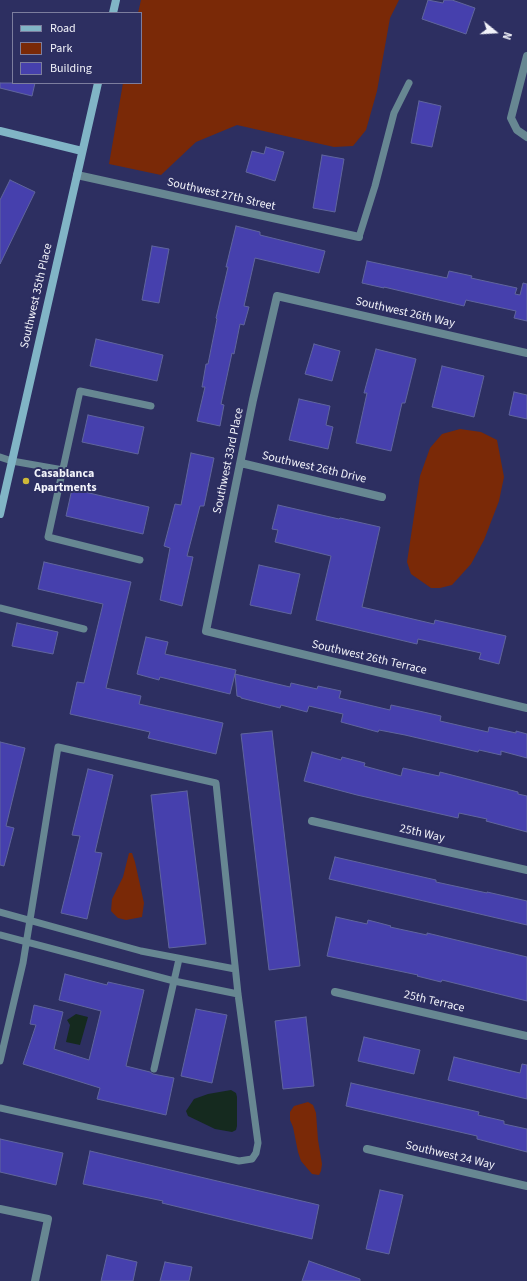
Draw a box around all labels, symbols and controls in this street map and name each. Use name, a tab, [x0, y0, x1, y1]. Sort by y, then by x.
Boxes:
legend	[12, 12, 142, 84]
north arrow	[475, 12, 515, 52]
text: Road	[50, 20, 76, 37]
text: N	[499, 30, 515, 42]
text: Park	[50, 40, 72, 57]
text: Building	[50, 60, 92, 77]
street label: Southwest 27th Street	[165, 176, 277, 214]
street label: Southwest 35th Place	[18, 242, 56, 350]
street label: Southwest 26th Way	[354, 295, 456, 331]
street label: Southwest 33rd Place	[211, 407, 247, 515]
street label: Southwest 26th Drive	[260, 449, 368, 487]
place label: Casablanca Apartments	[34, 467, 96, 495]
marker: Casablanca Apartments	[21, 476, 31, 486]
street label: Southwest 26th Terrace	[310, 638, 428, 678]
street label: 25th Way	[398, 822, 446, 846]
street label: 25th Terrace	[402, 988, 466, 1016]
street label: Southwest 24 Way	[404, 1139, 496, 1173]

